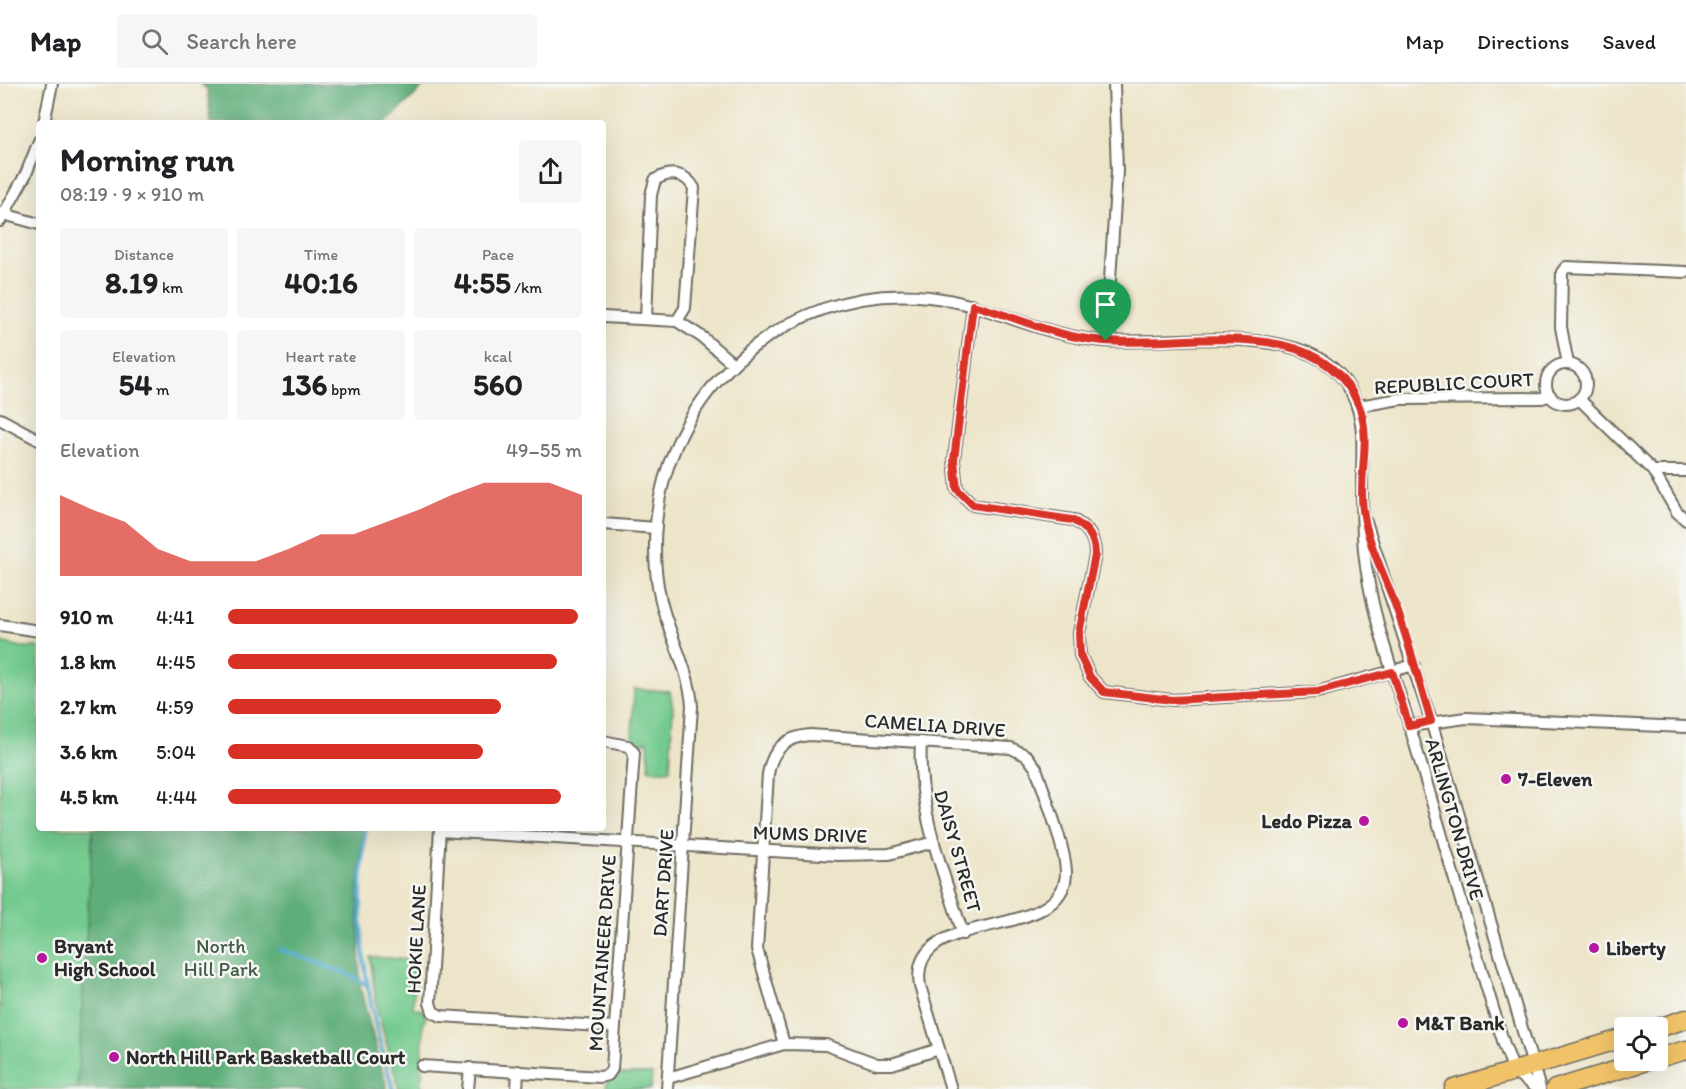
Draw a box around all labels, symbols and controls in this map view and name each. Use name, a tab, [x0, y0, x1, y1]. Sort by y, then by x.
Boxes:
search box	[117, 14, 537, 68]
text: Map	[30, 24, 81, 58]
icon: search	[138, 25, 171, 58]
text: Search here	[186, 28, 297, 55]
text: Map	[1406, 29, 1444, 54]
text: Directions	[1477, 29, 1569, 54]
text: Saved	[1602, 29, 1656, 54]
text: Morning run	[60, 140, 235, 179]
button: share	[519, 140, 582, 203]
text: 08:19 · 9 × 910 m	[60, 182, 204, 206]
text: Distance	[114, 245, 174, 264]
text: Time	[304, 245, 338, 264]
text: Pace	[482, 245, 514, 264]
text: 8.19	[105, 264, 158, 301]
text: 40:16	[284, 264, 358, 301]
text: 4:55	[454, 264, 511, 301]
text: km	[158, 278, 183, 297]
text: /km	[511, 278, 542, 297]
pin	[1080, 279, 1131, 341]
icon: arrive	[1089, 288, 1122, 321]
text: Elevation	[112, 347, 176, 366]
text: Heart rate	[286, 347, 356, 366]
text: kcal	[484, 347, 512, 366]
text: 54	[119, 366, 152, 403]
text: 136	[281, 366, 327, 403]
text: 560	[473, 366, 523, 403]
street label: REPUBLIC COURT	[1374, 367, 1534, 399]
text: m	[152, 380, 169, 399]
text: bpm	[327, 380, 361, 399]
text: Elevation	[60, 438, 139, 462]
text: 49–55 m	[506, 438, 582, 462]
text: 910 m	[60, 605, 113, 629]
text: 4:41	[156, 605, 194, 629]
text: 1.8 km	[60, 650, 116, 674]
text: 4:45	[156, 650, 195, 674]
text: 2.7 km	[60, 695, 116, 719]
text: 4:59	[156, 695, 194, 719]
street label: CAMELIA DRIVE	[864, 708, 1006, 742]
street label: ARLINGTON DRIVE	[1420, 735, 1490, 903]
text: 3.6 km	[60, 740, 117, 764]
text: 5:04	[156, 740, 196, 764]
place label: 7-Eleven	[1517, 767, 1593, 791]
marker: 7-Eleven	[1499, 772, 1513, 786]
text: 4.5 km	[60, 785, 118, 809]
text: 4:44	[156, 785, 197, 809]
street label: DAISY STREET	[929, 787, 987, 915]
place label: Ledo Pizza	[1261, 809, 1353, 833]
marker: Ledo Pizza	[1357, 814, 1371, 828]
street label: MUMS DRIVE	[752, 820, 868, 848]
street label: DART DRIVE	[647, 828, 679, 938]
street label: MOUNTAINEER DRIVE	[583, 854, 621, 1052]
street label: HOKIE LANE	[401, 884, 431, 994]
place label: Bryant High School	[54, 934, 156, 982]
park label: North Hill Park	[184, 934, 259, 981]
place label: Liberty	[1606, 936, 1666, 961]
marker: Liberty	[1587, 941, 1601, 955]
marker: Bryant High School	[35, 951, 49, 965]
place label: M&T Bank	[1415, 1011, 1505, 1035]
marker: M&T Bank	[1396, 1016, 1410, 1030]
map controls	[1614, 1017, 1668, 1071]
button: locate	[1614, 1017, 1668, 1071]
place label: North Hill Park Basketball Court	[126, 1045, 406, 1069]
marker: North Hill Park Basketball Court	[107, 1050, 121, 1064]

